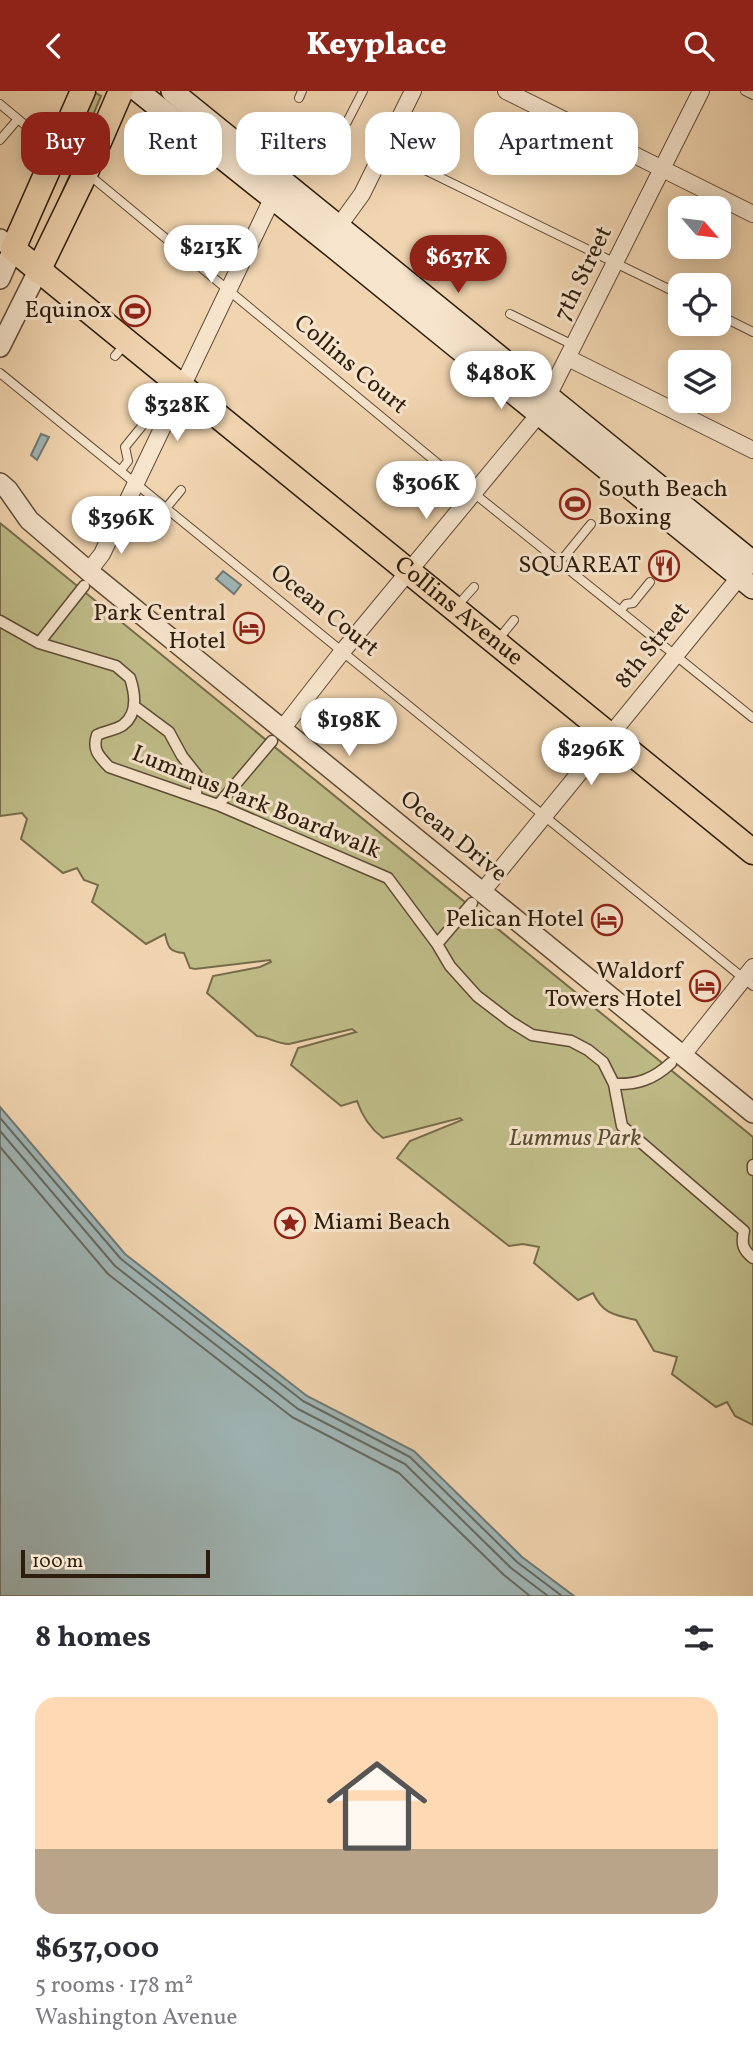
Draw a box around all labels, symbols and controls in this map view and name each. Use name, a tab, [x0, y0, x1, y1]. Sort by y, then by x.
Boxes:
text: Keyplace	[306, 24, 447, 68]
icon: back	[35, 27, 73, 65]
icon: search	[680, 27, 718, 65]
chip: Buy	[21, 112, 110, 175]
chip: Rent	[124, 112, 222, 175]
chip: Filters	[236, 112, 351, 175]
chip: New	[365, 112, 460, 175]
chip: Apartment	[474, 112, 638, 175]
north arrow	[668, 196, 732, 259]
map controls	[668, 196, 731, 413]
street label: 7th Street	[546, 221, 622, 327]
pin: $213K	[162, 225, 260, 285]
text: $213K	[180, 232, 242, 264]
pin: $637K	[409, 235, 507, 295]
text: $637K	[426, 242, 490, 274]
button: locate	[668, 273, 731, 336]
place label: Equinox	[25, 294, 112, 328]
sports icon: Equinox	[118, 294, 152, 328]
street label: Collins Court	[286, 307, 414, 423]
button: layers	[668, 350, 731, 413]
pin: $480K	[452, 351, 550, 411]
text: $480K	[466, 358, 536, 390]
pin: $328K	[128, 383, 226, 443]
text: $328K	[144, 390, 210, 422]
pin: $306K	[377, 461, 475, 521]
text: $306K	[392, 468, 460, 500]
place label: South Beach Boxing	[598, 473, 728, 535]
sports icon: South Beach Boxing	[558, 487, 592, 521]
pin: $396K	[72, 497, 170, 556]
text: $396K	[88, 503, 154, 535]
street label: Collins Avenue	[386, 549, 530, 675]
place label: SQUAREAT	[518, 549, 641, 583]
restaurant icon: SQUAREAT	[647, 549, 681, 583]
street label: Ocean Court	[262, 557, 386, 665]
street label: 8th Street	[607, 595, 699, 697]
place label: Park Central Hotel	[93, 597, 226, 659]
hotel icon: Park Central Hotel	[232, 611, 266, 645]
pin: $198K	[300, 699, 398, 758]
text: $198K	[317, 705, 381, 737]
pin: $296K	[542, 727, 640, 787]
text: $296K	[557, 734, 625, 766]
street label: Lummus Park Boardwalk	[126, 737, 386, 869]
street label: Ocean Drive	[392, 783, 514, 891]
place label: Pelican Hotel	[445, 903, 584, 937]
hotel icon: Pelican Hotel	[590, 903, 624, 937]
place label: Waldorf Towers Hotel	[545, 955, 685, 1017]
hotel icon: Waldorf Towers Hotel	[688, 969, 722, 1003]
park label: Lummus Park	[509, 1122, 641, 1156]
place icon: Miami Beach	[273, 1206, 307, 1240]
place label: Miami Beach	[313, 1206, 451, 1240]
scale bar	[21, 1547, 210, 1579]
text: 100 m	[32, 1549, 83, 1575]
text: 8 homes	[35, 1617, 151, 1659]
icon: filters	[680, 1619, 718, 1657]
icon: home	[314, 1743, 440, 1869]
text: $637,000	[35, 1928, 159, 1970]
text: 5 rooms · 178 m²	[35, 1970, 193, 2002]
text: Washington Avenue	[35, 2002, 238, 2034]

